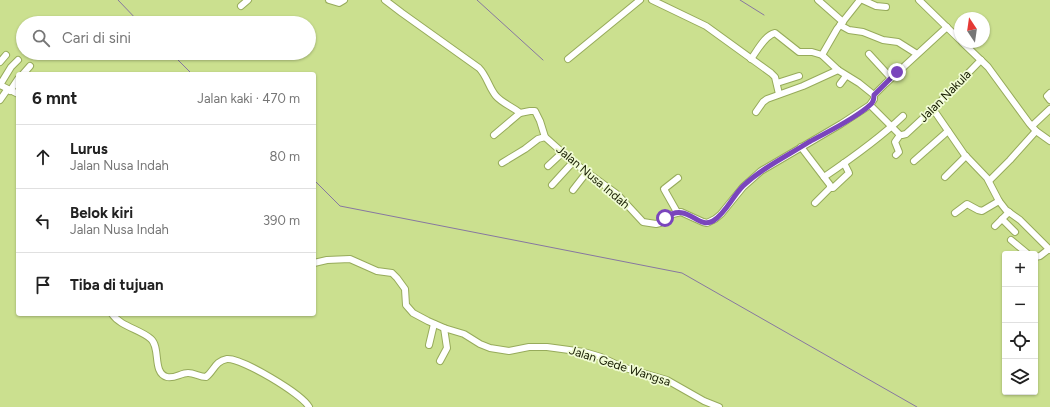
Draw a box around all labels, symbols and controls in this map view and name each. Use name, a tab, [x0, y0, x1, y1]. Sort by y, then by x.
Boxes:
north arrow	[954, 12, 990, 48]
search box	[16, 16, 316, 60]
icon: search	[30, 27, 52, 49]
text: Cari di sini	[62, 29, 131, 47]
route end	[888, 63, 906, 81]
street label: Jalan Nakula	[916, 67, 974, 125]
text: 6 mnt	[32, 88, 77, 108]
text: Jalan kaki · 470 m	[197, 91, 300, 106]
text: Lurus	[70, 140, 108, 158]
street label: Jalan Nusa Indah	[554, 142, 633, 212]
icon: ahead	[32, 146, 54, 168]
text: 80 m	[269, 149, 300, 164]
text: Jalan Nusa Indah	[70, 158, 169, 173]
text: Belok kiri	[70, 204, 133, 222]
route start	[656, 209, 674, 227]
icon: left	[32, 210, 54, 232]
text: 390 m	[263, 213, 300, 228]
text: Jalan Nusa Indah	[70, 222, 169, 237]
map controls	[1002, 251, 1038, 395]
button: +	[1002, 251, 1038, 287]
icon: arrive	[32, 274, 54, 296]
text: Tiba di tujuan	[70, 276, 164, 294]
button: −	[1002, 287, 1038, 323]
button: locate	[1002, 323, 1038, 359]
street label: Jalan Gede Wangsa	[568, 343, 672, 389]
button: layers	[1002, 359, 1038, 395]

